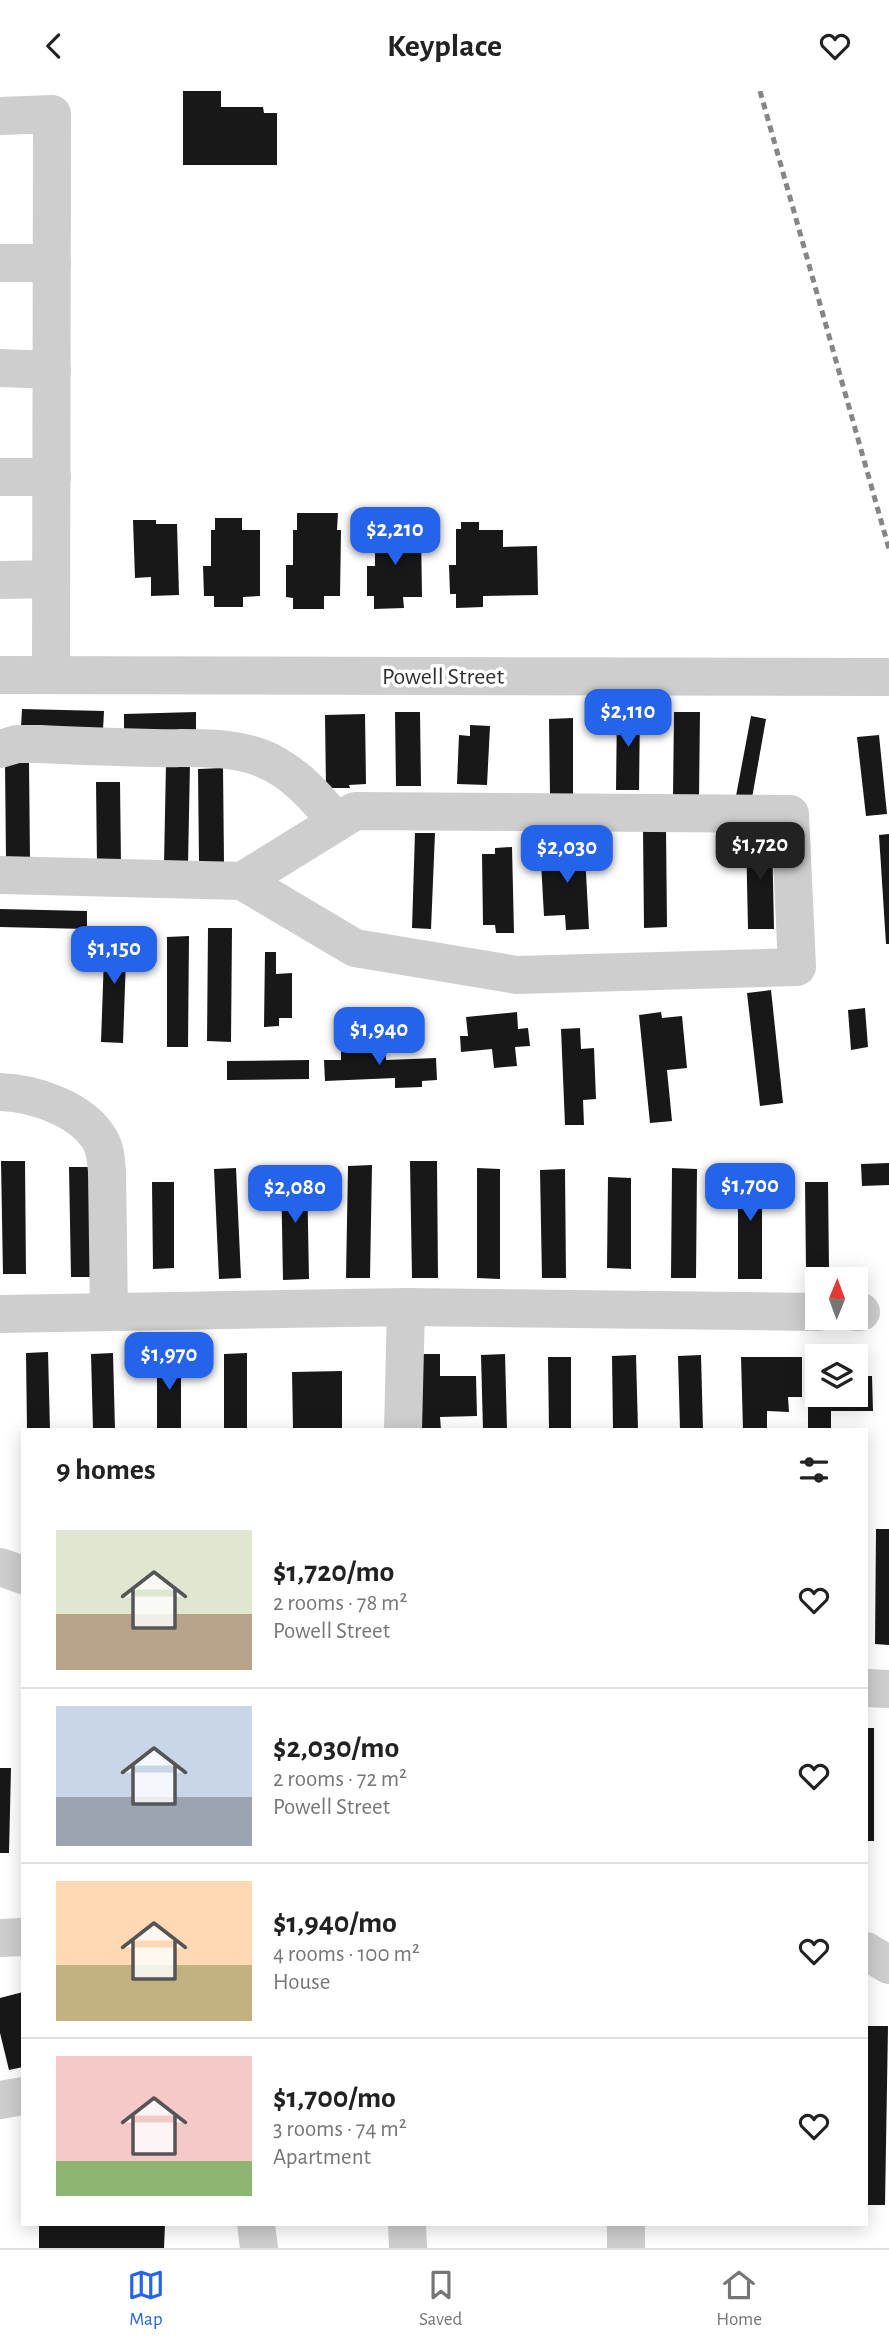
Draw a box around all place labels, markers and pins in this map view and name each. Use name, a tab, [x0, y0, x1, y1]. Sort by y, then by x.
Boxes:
pin: $2,210	[338, 507, 452, 567]
pin: $2,110	[571, 689, 685, 749]
pin: $1,720	[703, 823, 817, 882]
pin: $2,030	[510, 825, 624, 885]
pin: $1,150	[57, 927, 171, 986]
pin: $1,940	[322, 1007, 436, 1067]
pin: $1,700	[693, 1163, 807, 1223]
pin: $2,080	[238, 1165, 352, 1225]
pin: $1,970	[112, 1333, 226, 1392]

